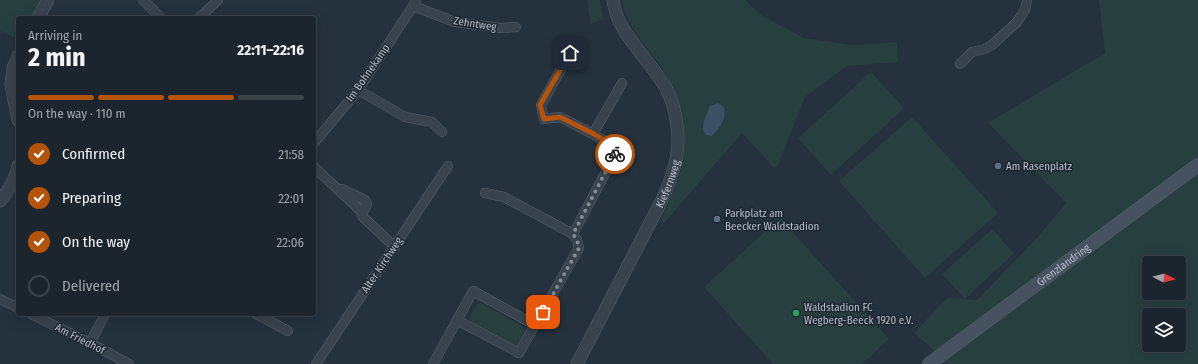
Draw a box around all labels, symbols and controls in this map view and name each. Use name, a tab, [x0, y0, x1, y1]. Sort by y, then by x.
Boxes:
street label: Zehntweg	[453, 14, 498, 34]
text: Arriving in	[28, 28, 82, 43]
pin	[553, 36, 587, 70]
text: 22:11–22:16	[237, 41, 304, 59]
text: 2 min	[28, 42, 86, 73]
street label: Im Bohnekamp	[343, 42, 393, 104]
icon: home	[559, 42, 581, 64]
text: On the way · 110 m	[28, 106, 126, 121]
courier	[595, 134, 635, 174]
icon: check	[28, 143, 50, 165]
icon: bike	[604, 143, 626, 165]
text: Confirmed	[62, 145, 125, 163]
text: 21:58	[278, 147, 304, 162]
street label: Kiefernweg	[653, 158, 683, 210]
place label: Am Rasenplatz	[1006, 160, 1073, 173]
marker: Am Rasenplatz	[993, 161, 1003, 171]
icon: check	[28, 187, 50, 209]
text: Preparing	[62, 189, 121, 207]
text: 22:01	[278, 191, 304, 206]
place label: Parkplatz am Beecker Waldstadion	[725, 207, 819, 233]
marker: Parkplatz am Beecker Waldstadion	[712, 214, 722, 224]
icon: check	[28, 231, 50, 253]
text: On the way	[62, 233, 130, 251]
street label: Alter Kirchweg	[359, 234, 406, 295]
text: 22:06	[277, 235, 304, 250]
street label: Grenzlandring	[1034, 240, 1093, 289]
north arrow	[1142, 256, 1186, 300]
map controls	[1142, 256, 1186, 352]
text: Delivered	[62, 277, 120, 295]
pin	[526, 295, 560, 329]
icon: bag	[532, 301, 554, 323]
place label: Waldstadion FC Wegberg-Beeck 1920 e.V.	[804, 301, 913, 327]
marker: Waldstadion FC Wegberg-Beeck 1920 e.V.	[791, 308, 801, 318]
button: layers	[1142, 308, 1186, 352]
street label: Am Friedhof	[53, 321, 108, 357]

